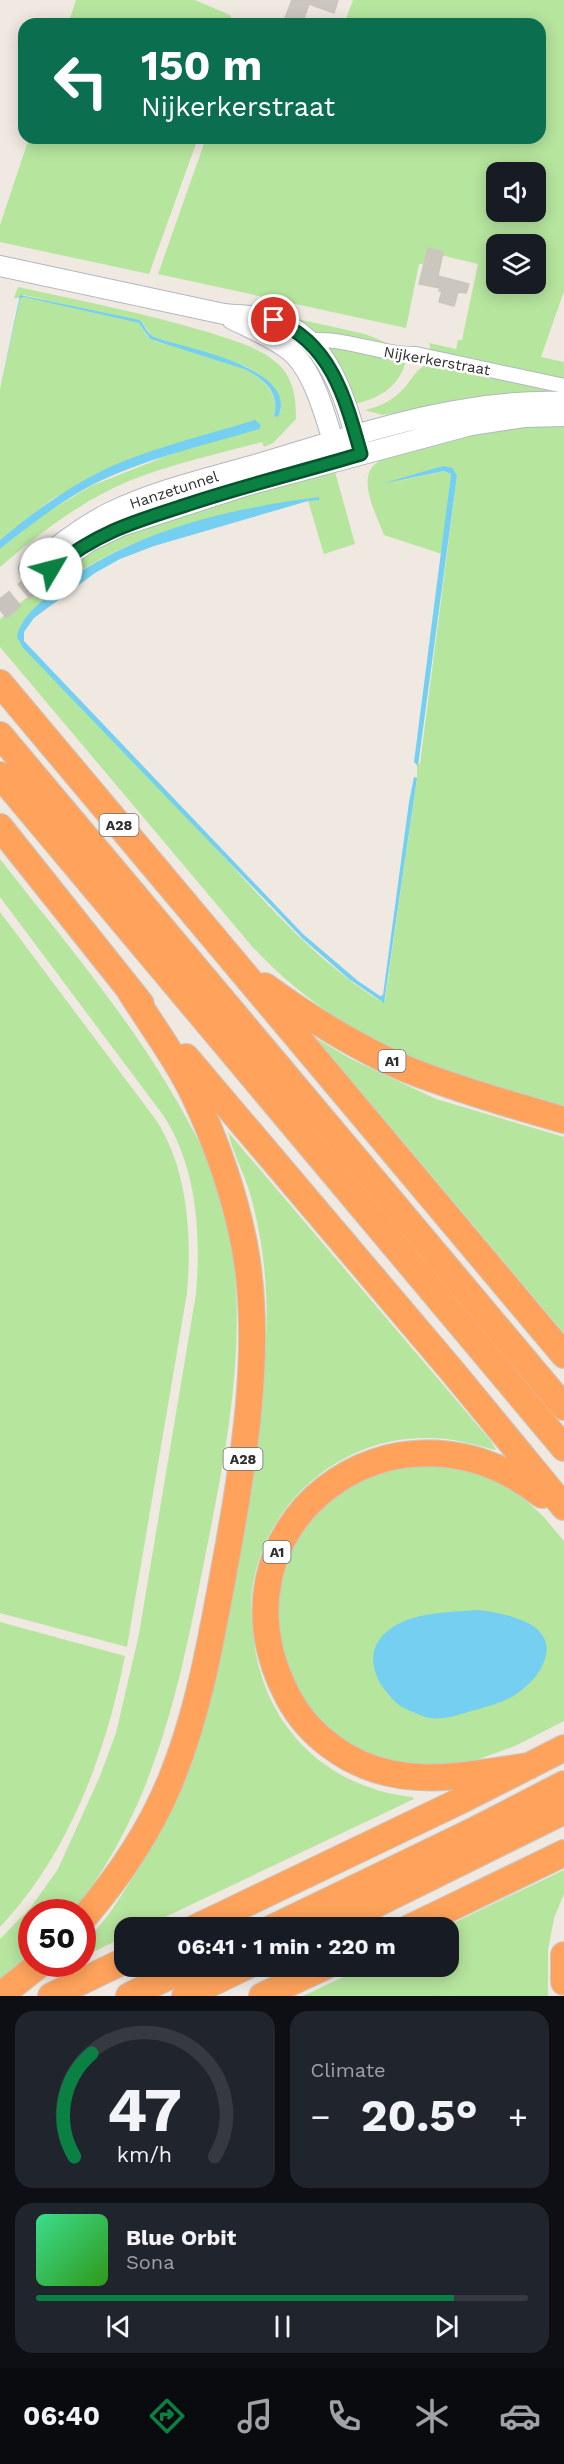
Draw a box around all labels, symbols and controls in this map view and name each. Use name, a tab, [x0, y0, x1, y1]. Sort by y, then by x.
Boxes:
text: 150 m	[141, 41, 262, 90]
icon: left	[42, 42, 120, 120]
text: Nijkerkerstraat	[141, 91, 335, 123]
map controls	[486, 162, 546, 294]
button: sound	[486, 162, 546, 222]
button: layers	[486, 234, 546, 294]
pin	[248, 294, 299, 345]
icon: arrive	[257, 303, 290, 336]
street label: Nijkerkerstraat	[382, 343, 492, 379]
street label: Hanzetunnel	[127, 467, 221, 513]
position arrow	[19, 537, 83, 601]
road number: A28	[100, 814, 138, 836]
road number: A1	[378, 1050, 406, 1072]
road number: A28	[224, 1448, 262, 1470]
road number: A1	[264, 1541, 290, 1563]
speed limit sign: 50	[18, 1899, 96, 1977]
text: 06:41 · 1 min · 220 m	[177, 1934, 396, 1959]
text: Climate	[311, 2058, 386, 2082]
text: 47	[107, 2073, 182, 2146]
text: 20.5°	[361, 2089, 478, 2142]
text: −	[311, 2097, 330, 2136]
text: +	[508, 2097, 528, 2136]
text: km/h	[117, 2142, 172, 2167]
text: Blue Orbit	[126, 2225, 236, 2250]
text: Sona	[126, 2250, 175, 2274]
icon: previous	[102, 2310, 135, 2343]
icon: pause	[266, 2310, 299, 2343]
icon: next	[430, 2310, 463, 2343]
icon: directions	[146, 2395, 188, 2437]
icon: music	[234, 2395, 276, 2437]
icon: phone	[323, 2395, 365, 2437]
icon: climate	[411, 2395, 453, 2437]
icon: car	[499, 2395, 541, 2437]
text: 06:40	[23, 2400, 100, 2432]

